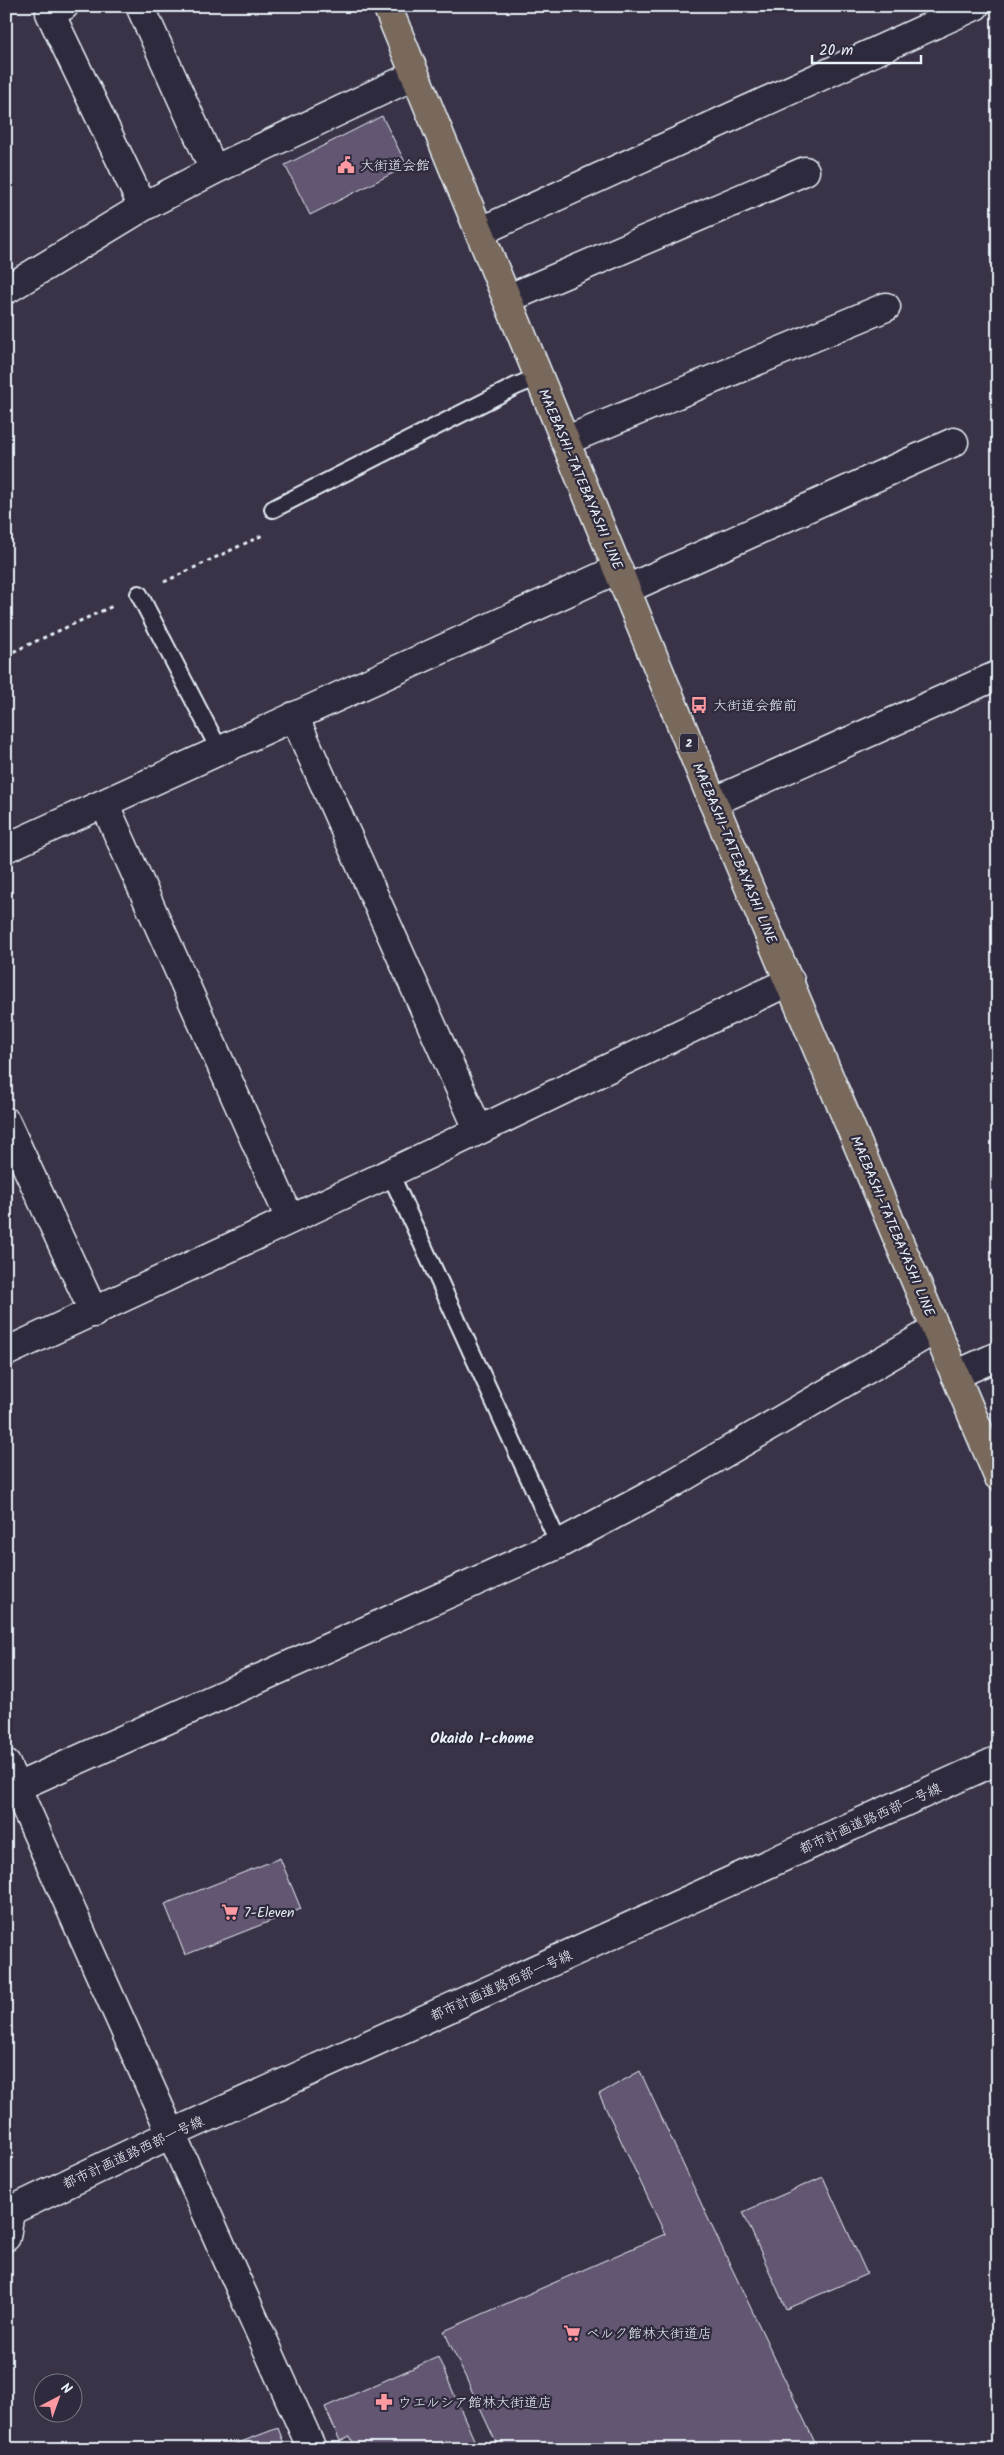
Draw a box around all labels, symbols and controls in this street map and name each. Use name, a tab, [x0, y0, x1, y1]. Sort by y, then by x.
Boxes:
scale bar	[812, 32, 920, 64]
text: 20 m	[819, 39, 853, 63]
public building icon: 大街道会館	[336, 155, 356, 175]
place label: 大街道会館	[360, 155, 430, 177]
street label: MAEBASHI-TATEBAYASHI LINE	[532, 385, 629, 574]
bus stop icon: 大街道会館前	[689, 695, 709, 715]
place label: 大街道会館前	[713, 695, 797, 717]
road number: 2	[680, 734, 698, 752]
street label: MAEBASHI-TATEBAYASHI LINE	[686, 759, 783, 948]
street label: MAEBASHI-TATEBAYASHI LINE	[844, 1132, 941, 1321]
district label: Okaido 1-chome	[430, 1727, 535, 1751]
street label: 都市計画道路西部一号線	[796, 1778, 945, 1860]
supermarket icon: 7-Eleven	[220, 1902, 240, 1922]
place label: 7-Eleven	[244, 1902, 294, 1924]
street label: 都市計画道路西部一号線	[427, 1945, 576, 2027]
street label: 都市計画道路西部一号線	[59, 2110, 208, 2195]
supermarket icon: ベルク館林大街道店	[562, 2323, 582, 2343]
place label: ベルク館林大街道店	[586, 2323, 712, 2345]
north arrow	[32, 2372, 82, 2422]
text: N	[55, 2378, 77, 2400]
pharmacy icon: ウエルシア館林大街道店	[374, 2392, 394, 2412]
place label: ウエルシア館林大街道店	[398, 2392, 552, 2414]

